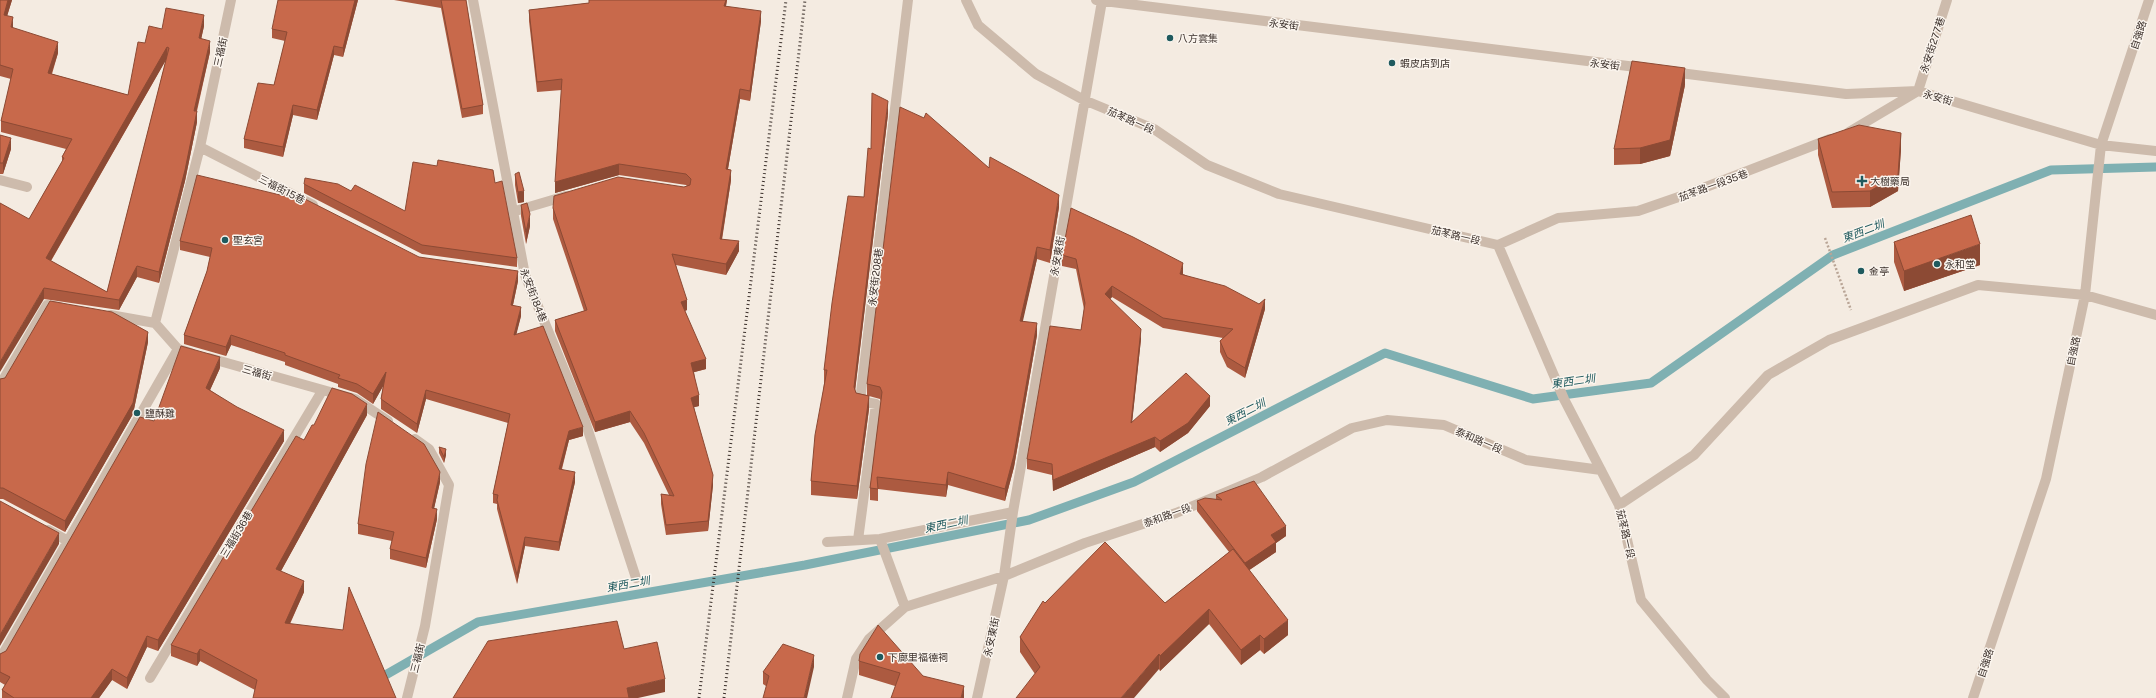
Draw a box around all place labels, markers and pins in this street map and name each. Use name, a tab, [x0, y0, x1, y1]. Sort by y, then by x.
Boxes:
place label: 八方雲集	[1178, 32, 1218, 44]
marker: 八方雲集	[1165, 33, 1175, 43]
place label: 蝦皮店到店	[1400, 57, 1450, 69]
marker: 蝦皮店到店	[1387, 58, 1397, 68]
place label: 大樹藥局	[1870, 175, 1910, 187]
marker: 大樹藥局	[1857, 176, 1867, 186]
place label: 聖玄宮	[233, 234, 263, 246]
marker: 聖玄宮	[220, 235, 230, 245]
place label: 永和堂	[1945, 258, 1975, 270]
marker: 永和堂	[1932, 259, 1942, 269]
place label: 金亭	[1869, 265, 1889, 277]
marker: 金亭	[1856, 266, 1866, 276]
place label: 鹽酥雞	[145, 407, 175, 419]
marker: 鹽酥雞	[132, 408, 142, 418]
place label: 下廍里福德祠	[888, 651, 948, 663]
marker: 下廍里福德祠	[875, 652, 885, 662]

